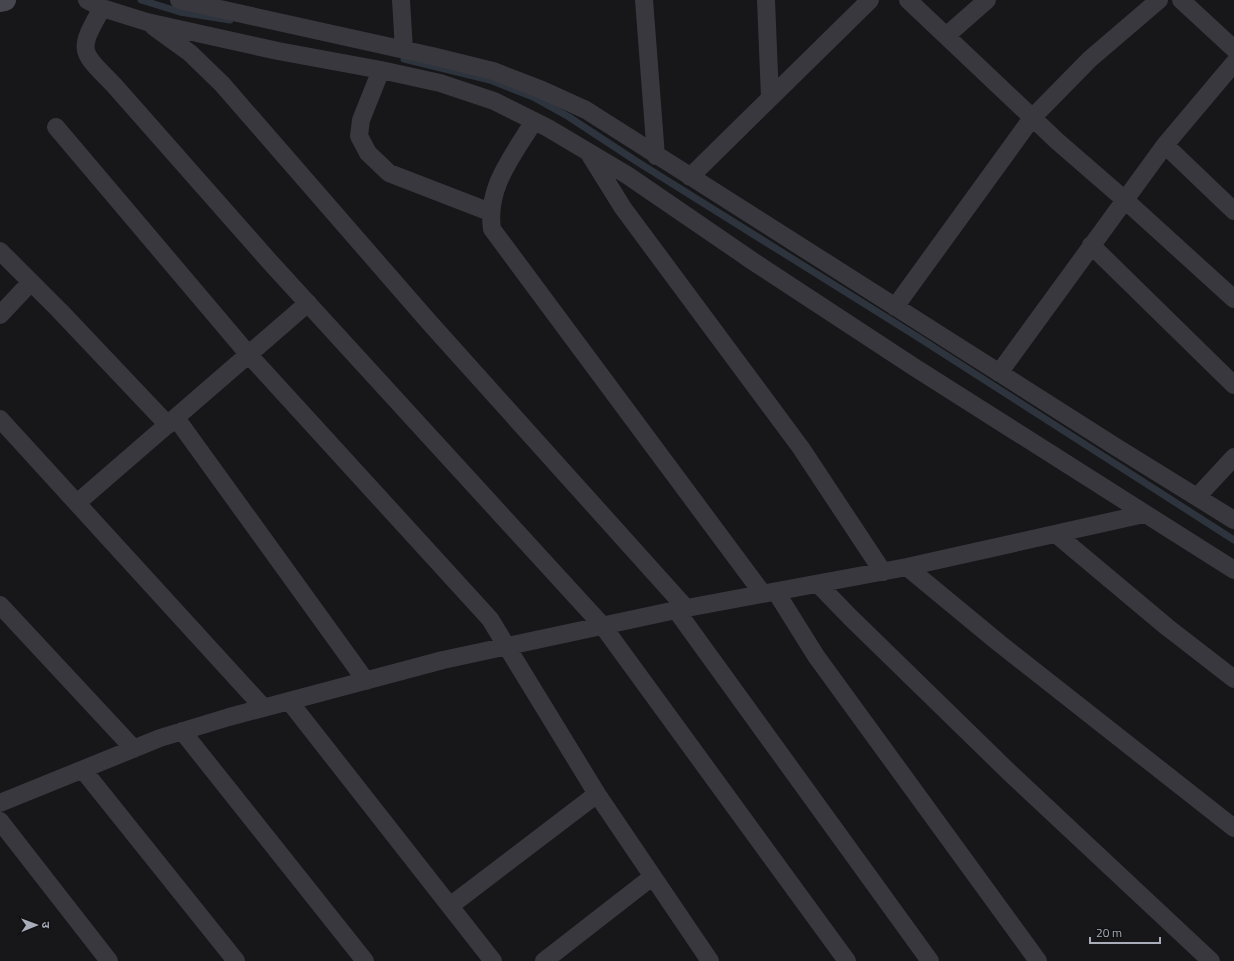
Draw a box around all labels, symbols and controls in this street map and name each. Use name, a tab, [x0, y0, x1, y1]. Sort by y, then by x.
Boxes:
north arrow	[16, 905, 56, 945]
scale bar	[1090, 919, 1160, 945]
text: उ	[38, 921, 54, 929]
text: 20 m	[1096, 923, 1122, 942]

